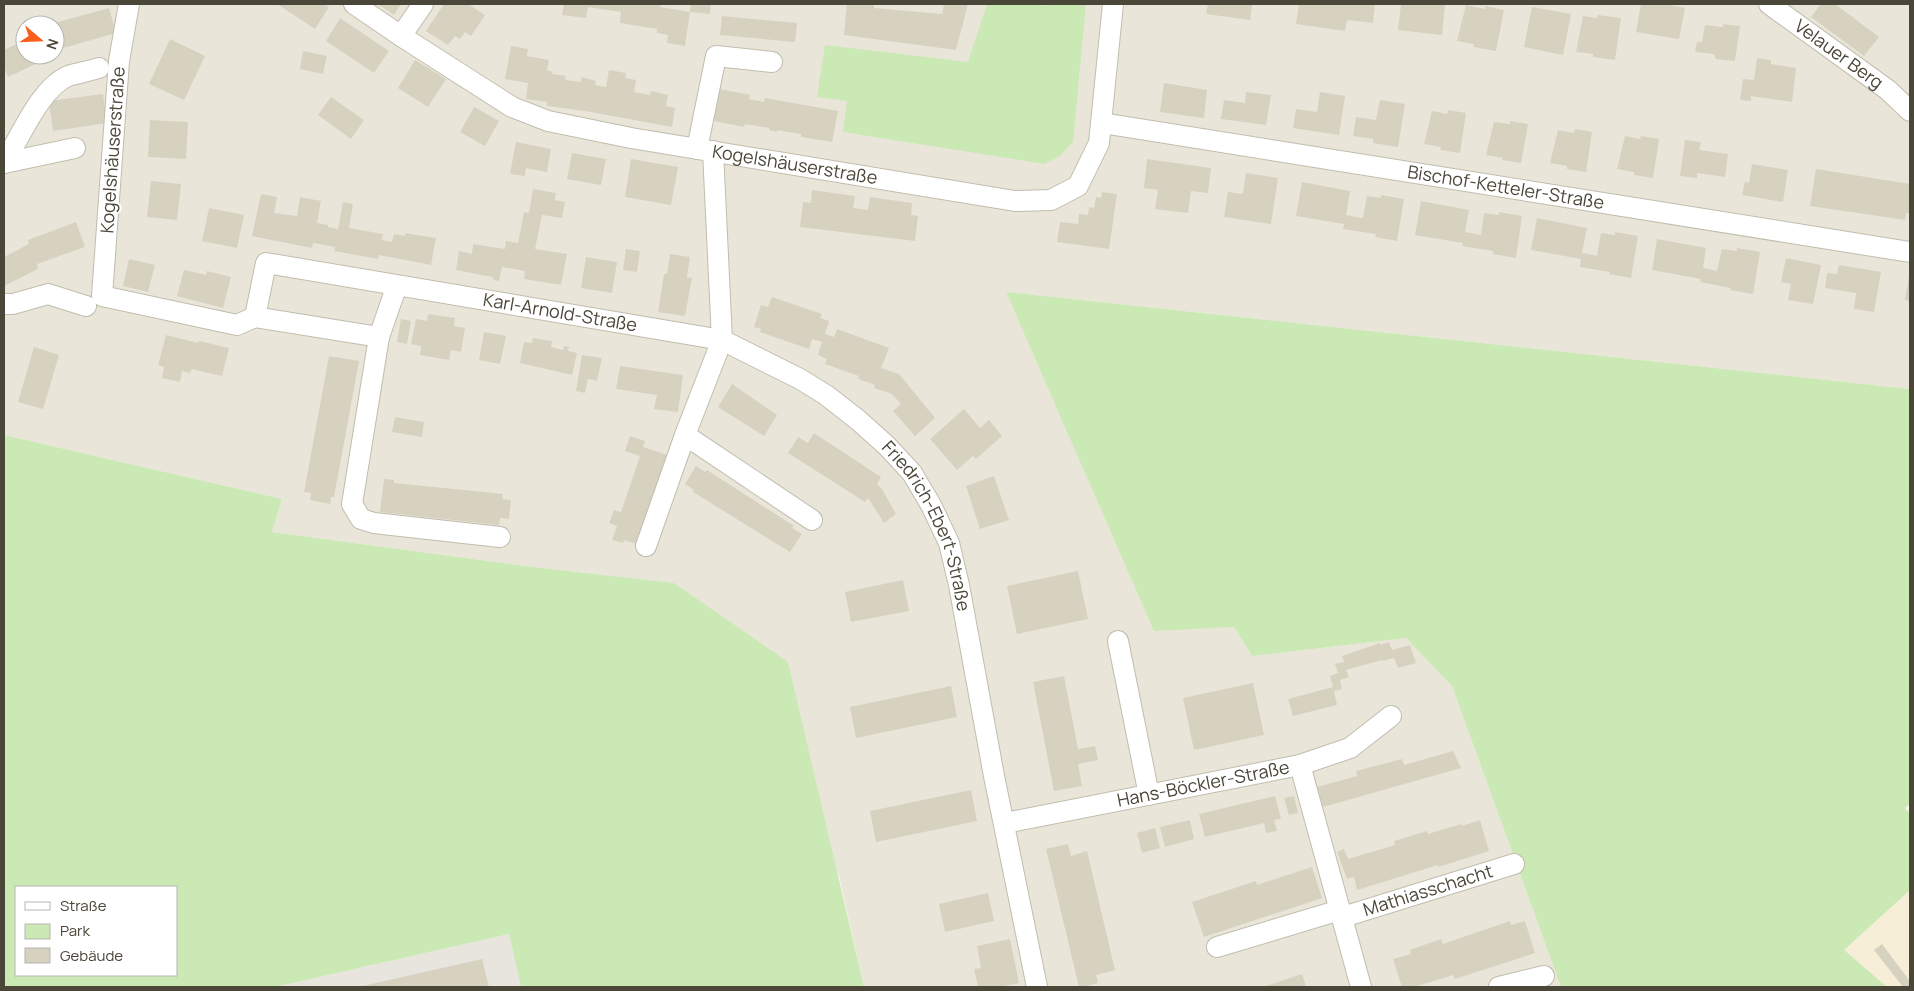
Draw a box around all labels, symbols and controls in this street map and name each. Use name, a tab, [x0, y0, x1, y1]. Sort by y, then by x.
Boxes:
street label: Velauer Berg	[1790, 13, 1889, 94]
north arrow	[15, 15, 65, 65]
text: N	[42, 37, 63, 52]
street label: Kogelshäuserstraße	[94, 66, 130, 234]
street label: Kogelshäuserstraße	[711, 139, 879, 189]
street label: Bischof-Ketteler-Straße	[1406, 159, 1606, 214]
street label: Karl-Arnold-Straße	[481, 287, 639, 336]
street label: Friedrich-Ebert-Straße	[877, 435, 977, 613]
street label: Hans-Böckler-Straße	[1115, 754, 1291, 812]
street label: Mathiasschacht	[1360, 858, 1496, 921]
legend	[15, 886, 178, 976]
text: Straße	[60, 895, 107, 916]
text: Park	[60, 920, 90, 941]
text: Gebäude	[60, 945, 123, 966]

